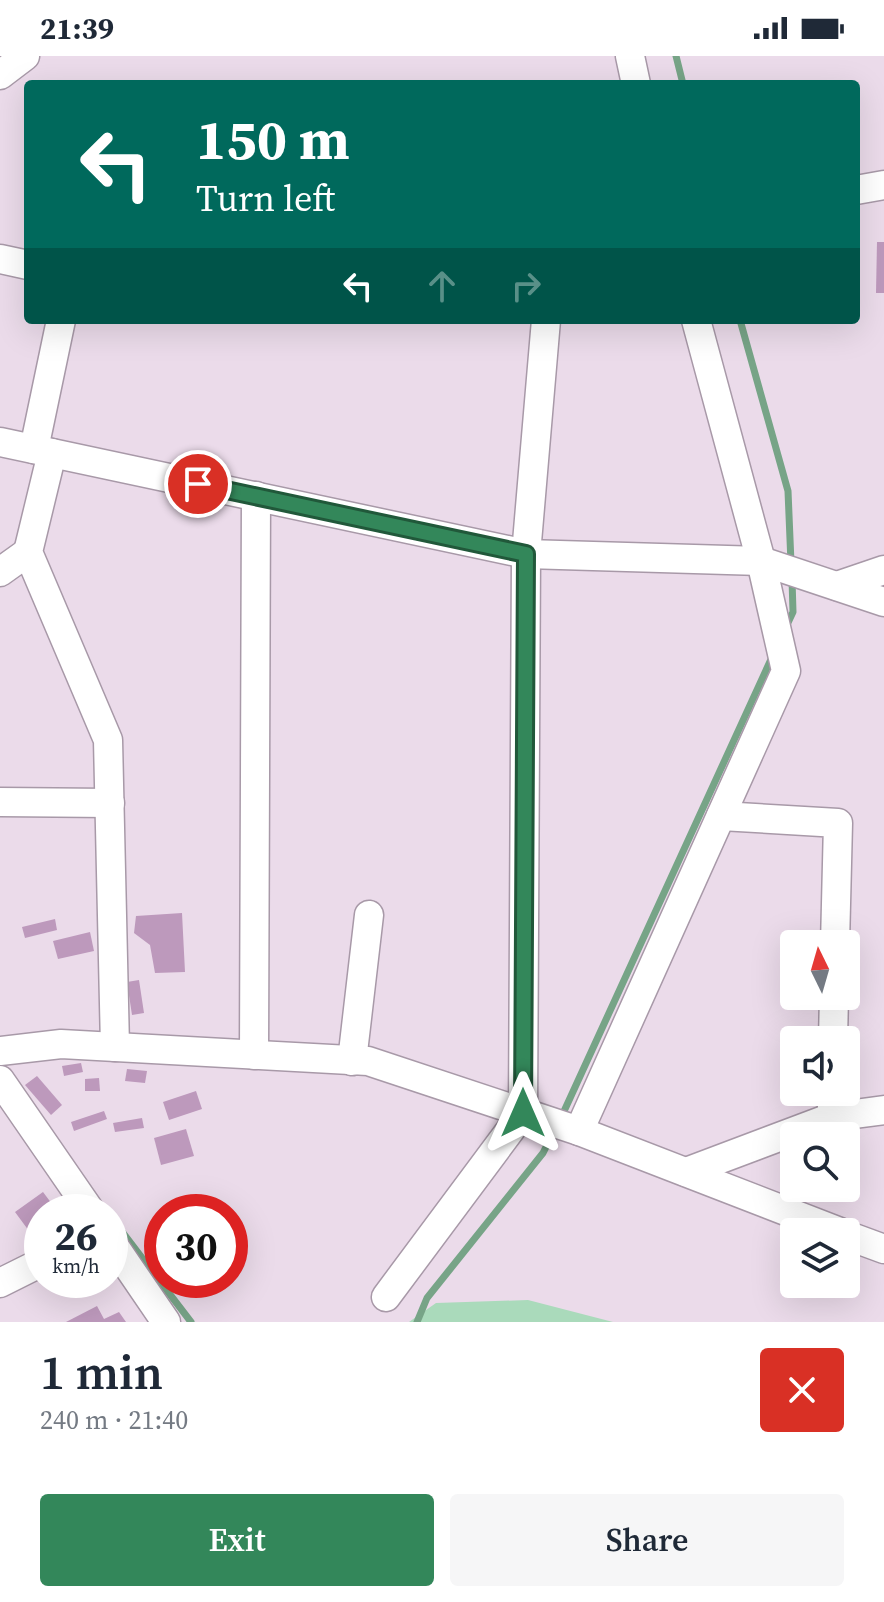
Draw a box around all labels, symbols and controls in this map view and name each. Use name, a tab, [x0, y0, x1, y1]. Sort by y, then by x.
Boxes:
text: 21:39	[40, 8, 114, 49]
text: 150 m	[196, 101, 350, 178]
icon: left	[64, 112, 168, 216]
text: Turn left	[196, 174, 335, 223]
icon: left	[336, 264, 380, 308]
icon: ahead	[420, 264, 464, 308]
icon: right	[504, 264, 548, 308]
pin	[164, 450, 232, 518]
icon: arrive	[176, 462, 220, 506]
north arrow	[780, 930, 860, 1010]
map controls	[780, 930, 860, 1298]
button: sound	[780, 1026, 860, 1106]
position arrow	[481, 1071, 565, 1155]
button: search	[780, 1122, 860, 1202]
speed limit sign: 30	[144, 1194, 248, 1298]
text: 26	[54, 1209, 98, 1263]
button: layers	[780, 1218, 860, 1298]
text: km/h	[52, 1252, 100, 1280]
text: 1 min	[40, 1339, 163, 1405]
button: close	[760, 1348, 844, 1432]
text: 240 m · 21:40	[40, 1402, 188, 1438]
button: Exit	[40, 1494, 434, 1586]
button: Share	[450, 1494, 844, 1586]

